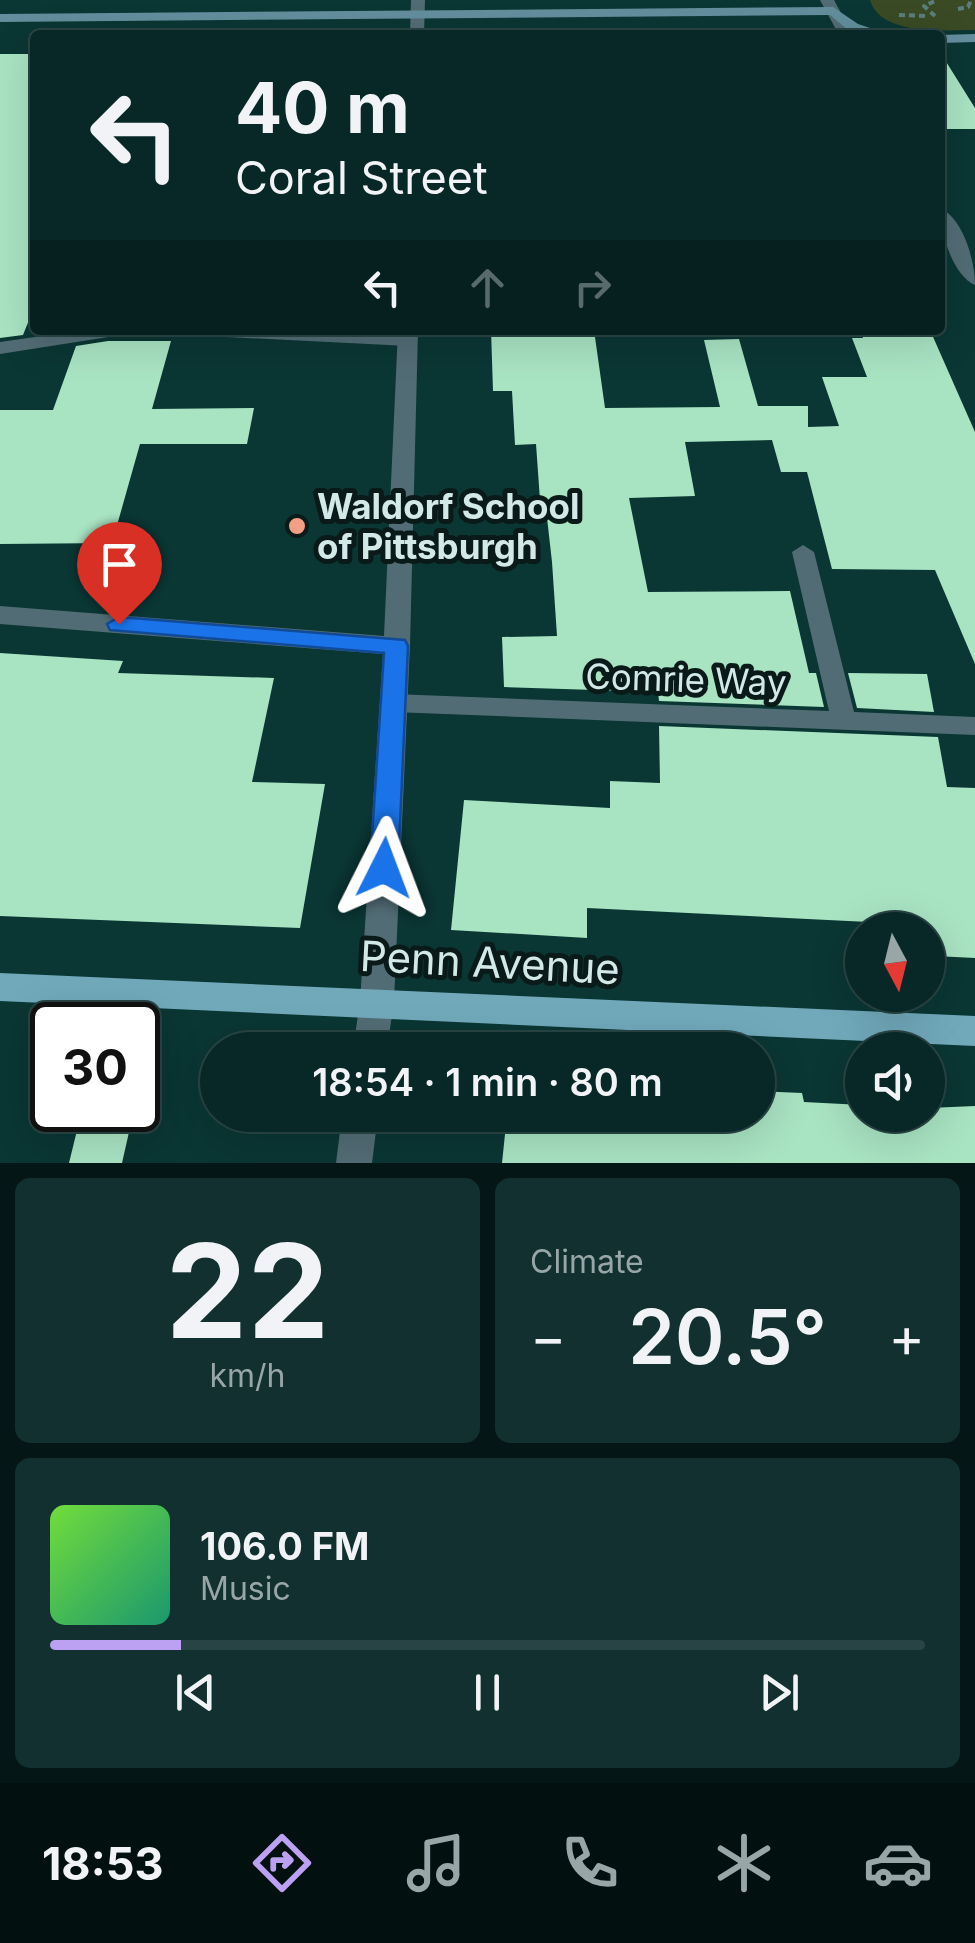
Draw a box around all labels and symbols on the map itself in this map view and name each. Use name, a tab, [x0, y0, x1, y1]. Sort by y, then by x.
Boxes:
place label: Waldorf School of Pittsburgh	[317, 485, 580, 567]
marker: Waldorf School of Pittsburgh	[286, 515, 308, 537]
pin	[77, 522, 162, 625]
street label: Comrie Way	[585, 655, 787, 703]
position arrow	[332, 816, 436, 920]
north arrow	[845, 912, 945, 1012]
street label: Penn Avenue	[359, 930, 621, 994]
speed limit sign: 30	[30, 1002, 160, 1132]

